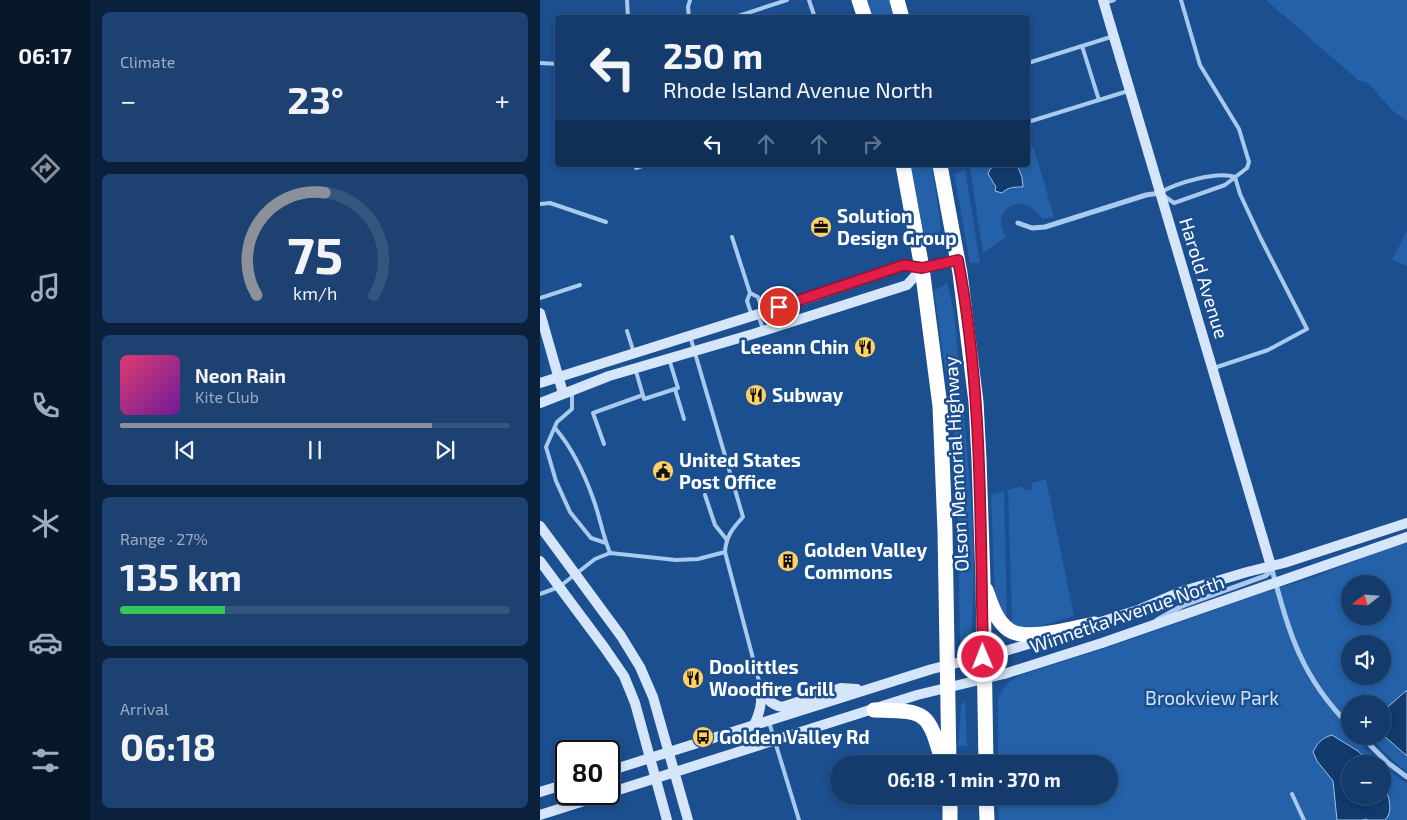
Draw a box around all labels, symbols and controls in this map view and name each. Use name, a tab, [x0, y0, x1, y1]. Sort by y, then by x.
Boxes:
text: 250 m	[663, 34, 763, 76]
icon: left	[580, 35, 645, 100]
text: 06:17	[18, 42, 72, 68]
text: Climate	[120, 52, 175, 71]
text: 23°	[287, 76, 344, 122]
text: Rhode Island Avenue North	[663, 76, 933, 102]
text: −	[120, 83, 136, 117]
text: +	[495, 83, 510, 117]
icon: left	[699, 130, 727, 158]
icon: ahead	[752, 130, 780, 158]
icon: ahead	[805, 130, 833, 158]
icon: right	[858, 130, 886, 158]
icon: directions	[28, 151, 63, 186]
place label: Solution Design Group	[837, 204, 957, 249]
office icon: Solution Design Group	[809, 215, 833, 239]
street label: Harold Avenue	[1175, 215, 1234, 341]
text: 75	[287, 222, 343, 284]
icon: music	[28, 270, 63, 305]
text: km/h	[293, 282, 337, 304]
pin	[758, 286, 800, 328]
icon: arrive	[765, 293, 793, 321]
place label: Leeann Chin	[740, 335, 849, 358]
restaurant icon: Leeann Chin	[853, 335, 877, 359]
street label: Olson Memorial Highway	[938, 356, 973, 572]
text: Neon Rain	[195, 364, 286, 387]
restaurant icon: Subway	[744, 383, 768, 407]
place label: Subway	[772, 383, 843, 407]
text: Kite Club	[195, 387, 259, 406]
icon: phone	[28, 388, 63, 423]
icon: previous	[171, 436, 199, 464]
icon: pause	[301, 436, 329, 464]
icon: next	[431, 436, 459, 464]
place label: United States Post Office	[679, 448, 801, 493]
public building icon: United States Post Office	[651, 459, 675, 483]
icon: climate	[28, 506, 63, 541]
text: Range · 27%	[120, 529, 208, 548]
place label: Golden Valley Commons	[804, 538, 927, 583]
building icon: Golden Valley Commons	[776, 549, 800, 573]
text: 135 km	[120, 553, 242, 599]
street label: Winnetka Avenue North	[1027, 569, 1227, 658]
north arrow	[1341, 575, 1391, 625]
map controls	[1341, 575, 1391, 805]
icon: car	[28, 625, 63, 660]
position arrow	[956, 630, 1008, 682]
button: sound	[1341, 635, 1391, 685]
place label: Doolittles Woodfire Grill	[709, 655, 835, 700]
restaurant icon: Doolittles Woodfire Grill	[681, 666, 705, 690]
park label: Brookview Park	[1145, 686, 1279, 709]
button: +	[1341, 695, 1391, 745]
text: Arrival	[120, 699, 169, 718]
text: 06:18	[120, 723, 216, 769]
bus stop icon: Golden Valley Rd	[691, 725, 715, 749]
place label: Golden Valley Rd	[719, 725, 869, 749]
speed limit sign: 80	[555, 740, 620, 805]
icon: filters	[28, 743, 63, 778]
button: −	[1341, 755, 1391, 805]
text: 06:18 · 1 min · 370 m	[887, 768, 1061, 791]

